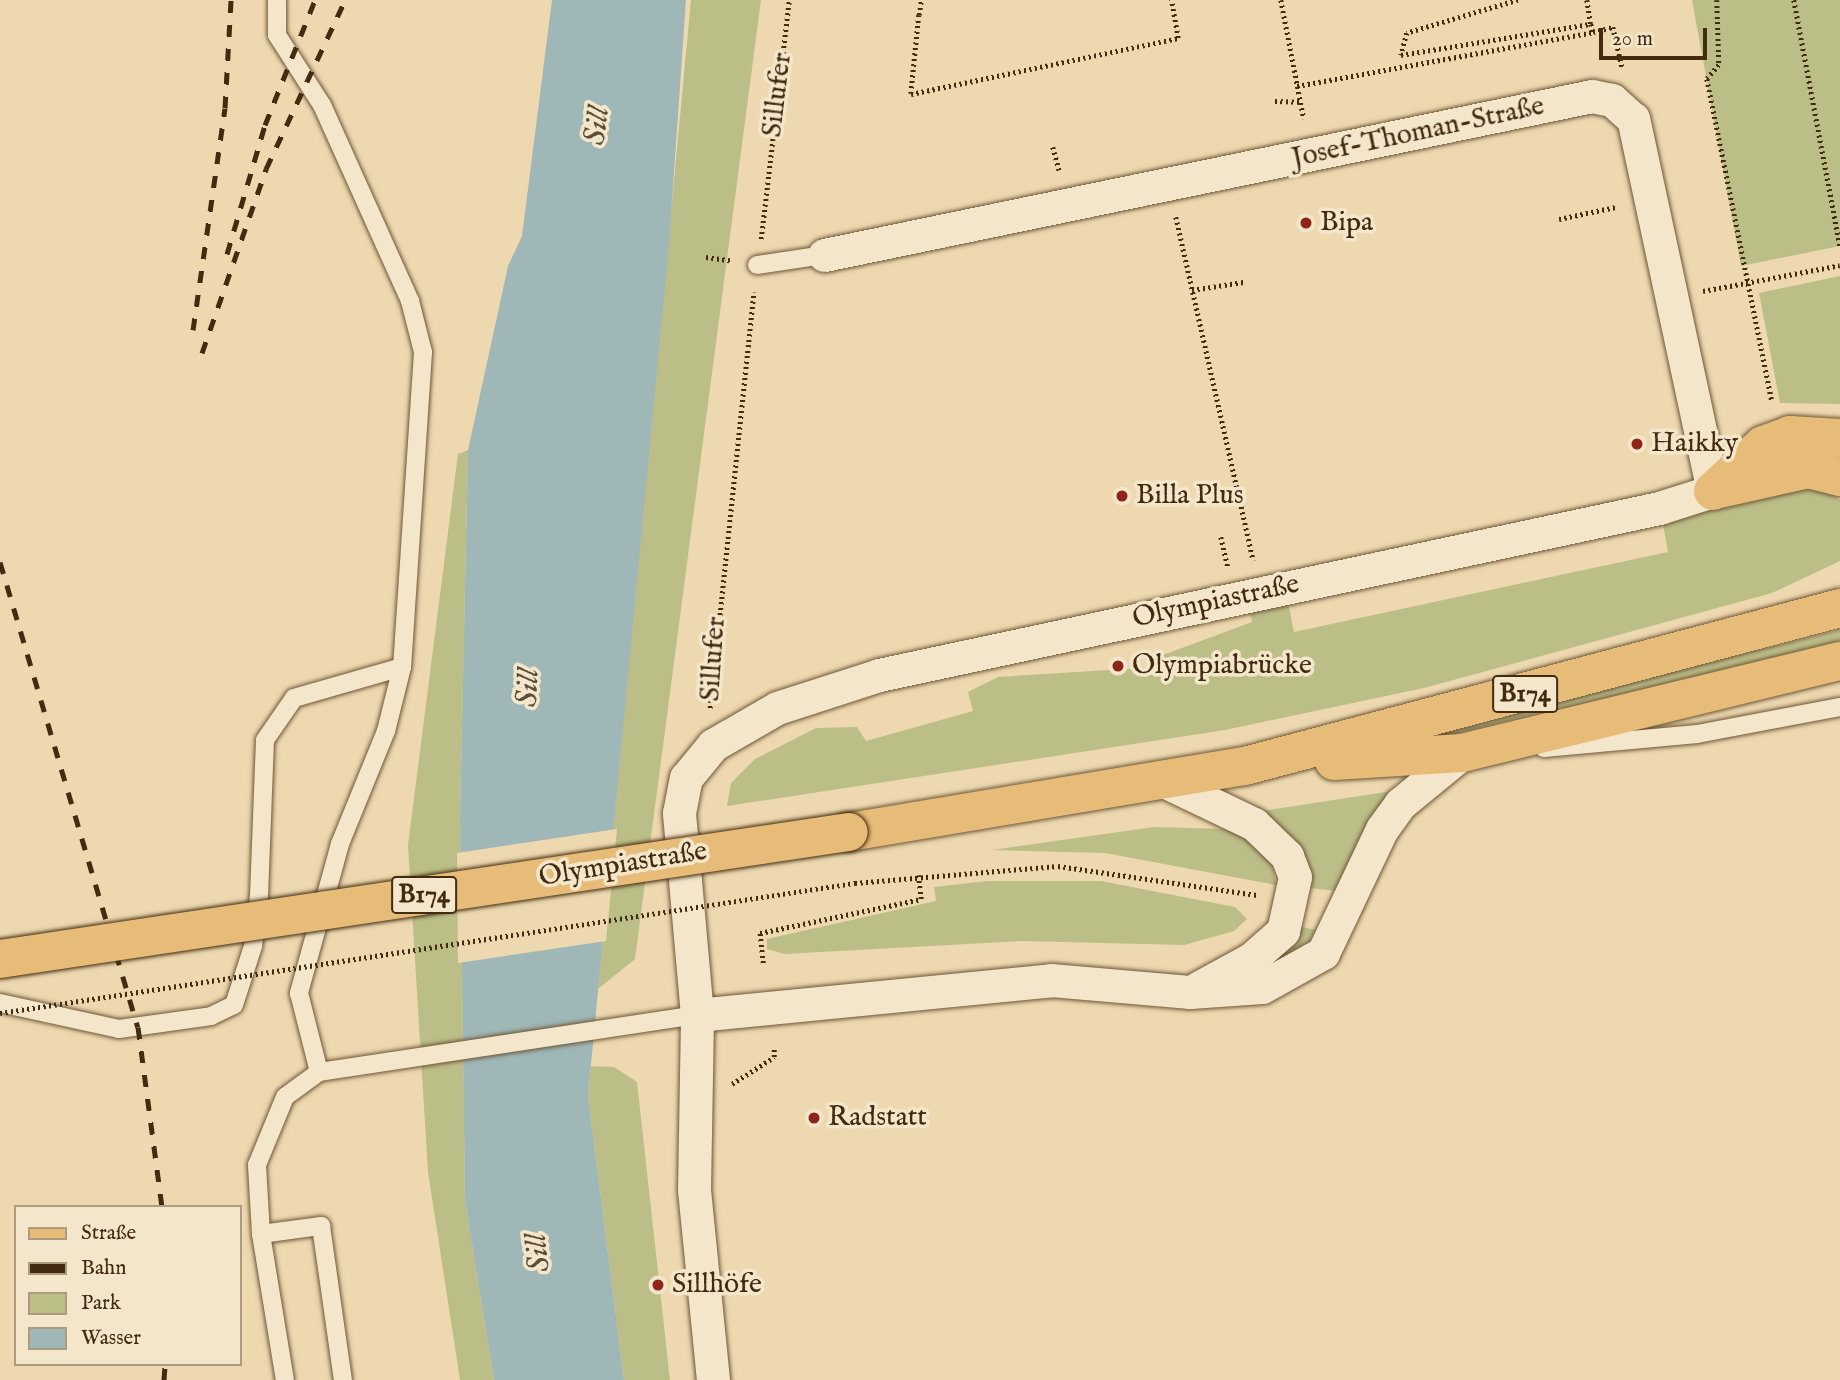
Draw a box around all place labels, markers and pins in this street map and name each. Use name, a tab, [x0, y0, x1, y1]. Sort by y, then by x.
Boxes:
place label: Bipa	[1320, 206, 1373, 240]
marker: Bipa	[1298, 215, 1314, 231]
place label: Haikky	[1651, 427, 1738, 461]
marker: Haikky	[1629, 436, 1645, 452]
place label: Billa Plus	[1136, 479, 1244, 513]
marker: Billa Plus	[1114, 488, 1130, 504]
place label: Olympiabrücke	[1132, 649, 1312, 683]
marker: Olympiabrücke	[1110, 658, 1126, 674]
place label: Radstatt	[828, 1101, 927, 1135]
marker: Radstatt	[806, 1110, 822, 1126]
place label: Sillhöfe	[672, 1268, 762, 1302]
marker: Sillhöfe	[650, 1277, 666, 1293]

